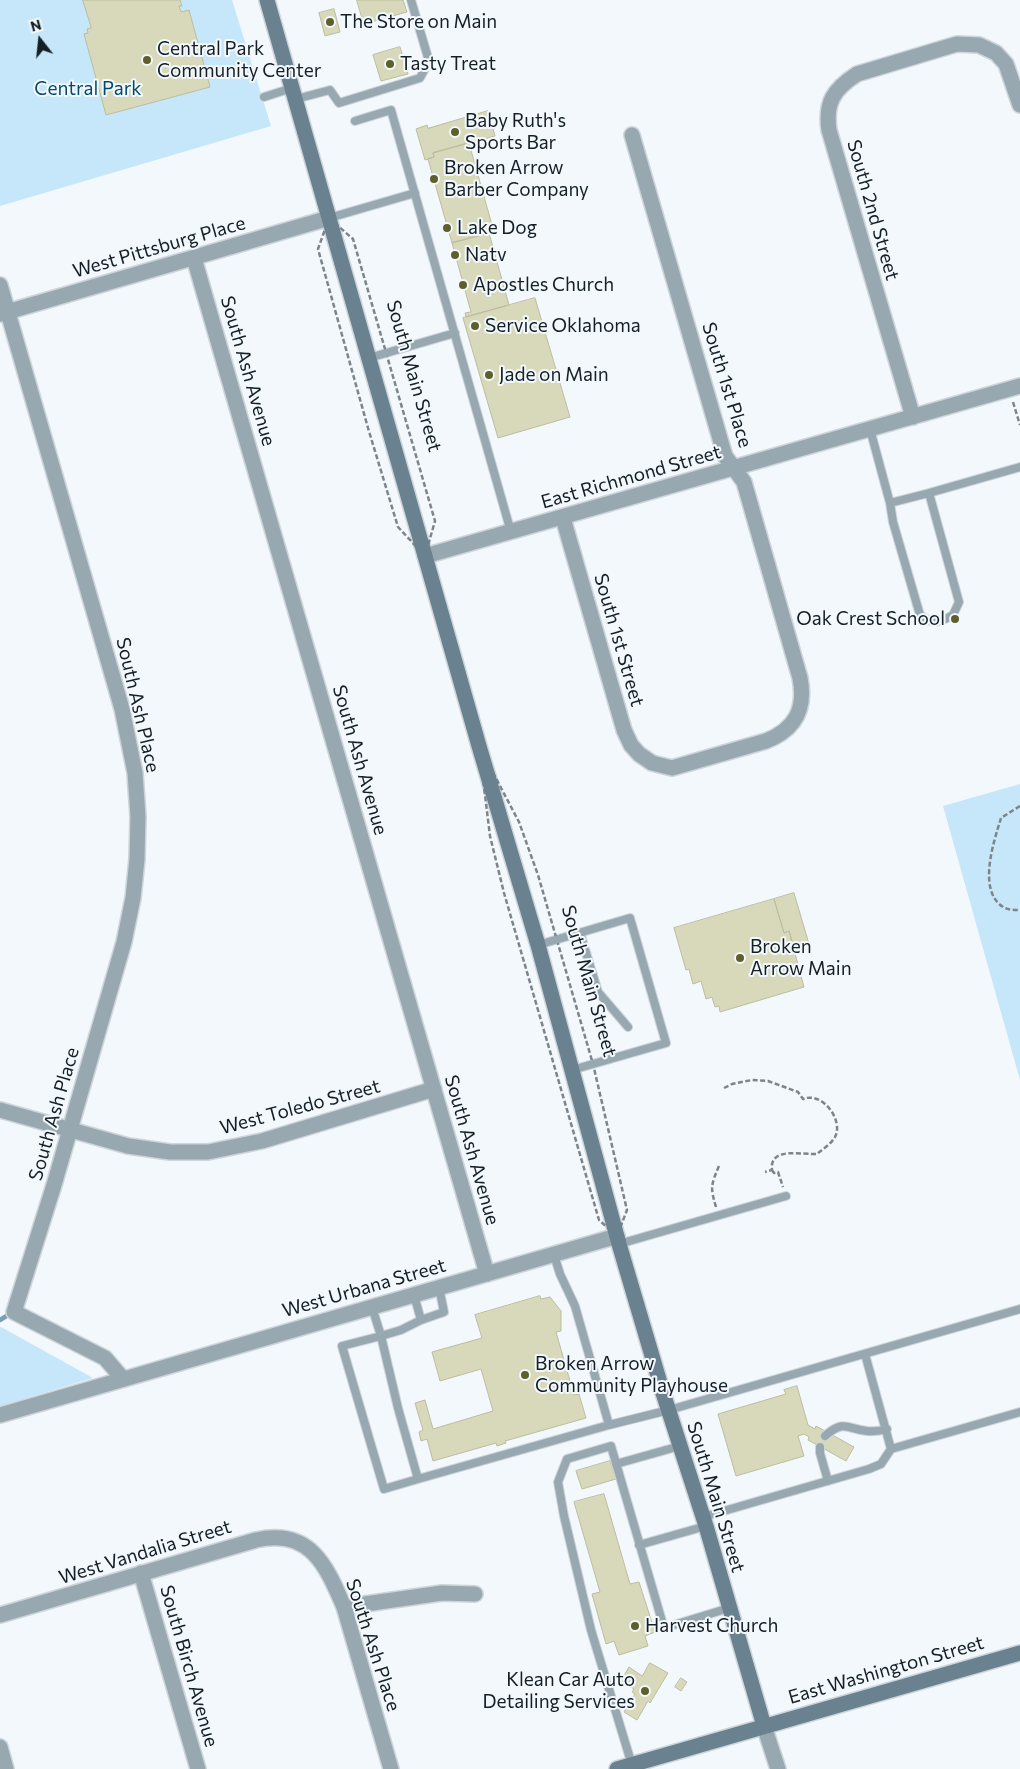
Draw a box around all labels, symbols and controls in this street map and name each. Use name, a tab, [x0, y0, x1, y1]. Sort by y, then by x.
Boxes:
place label: The Store on Main	[340, 11, 497, 33]
north arrow	[15, 15, 65, 65]
text: N	[28, 15, 43, 35]
marker: The Store on Main	[324, 16, 336, 28]
place label: Central Park Community Center	[157, 38, 321, 82]
place label: Tasty Treat	[400, 53, 496, 75]
marker: Central Park Community Center	[141, 54, 153, 66]
marker: Tasty Treat	[384, 58, 396, 70]
park label: Central Park	[34, 78, 142, 100]
place label: Baby Ruth's Sports Bar	[465, 110, 566, 154]
marker: Baby Ruth's Sports Bar	[449, 126, 461, 138]
street label: South 2nd Street	[842, 137, 904, 283]
place label: Broken Arrow Barber Company	[444, 157, 589, 201]
marker: Broken Arrow Barber Company	[428, 173, 440, 185]
street label: West Pittsburg Place	[70, 211, 248, 283]
place label: Lake Dog	[457, 217, 537, 239]
marker: Lake Dog	[441, 222, 453, 234]
place label: Natv	[465, 244, 507, 266]
marker: Natv	[449, 249, 461, 261]
place label: Apostles Church	[473, 274, 614, 296]
marker: Apostles Church	[457, 279, 469, 291]
street label: South Ash Avenue	[216, 293, 280, 449]
street label: South Main Street	[381, 298, 447, 454]
place label: Service Oklahoma	[485, 315, 641, 337]
marker: Service Oklahoma	[469, 320, 481, 332]
street label: South 1st Place	[697, 320, 757, 450]
place label: Jade on Main	[499, 364, 609, 386]
marker: Jade on Main	[483, 369, 495, 381]
street label: East Richmond Street	[538, 440, 724, 514]
street label: South 1st Street	[589, 571, 649, 709]
place label: Oak Crest School	[796, 608, 945, 630]
marker: Oak Crest School	[949, 613, 961, 625]
street label: South Ash Place	[111, 635, 165, 775]
street label: South Ash Avenue	[328, 682, 392, 838]
street label: South Main Street	[556, 903, 622, 1059]
place label: Broken Arrow Main	[750, 936, 852, 980]
marker: Broken Arrow Main	[734, 952, 746, 964]
street label: South Ash Place	[24, 1045, 84, 1183]
street label: South Ash Avenue	[440, 1072, 504, 1228]
street label: West Toledo Street	[218, 1075, 382, 1139]
street label: West Urbana Street	[280, 1254, 448, 1322]
place label: Broken Arrow Community Playhouse	[535, 1353, 728, 1397]
marker: Broken Arrow Community Playhouse	[519, 1369, 531, 1381]
street label: South Main Street	[682, 1419, 750, 1575]
street label: West Vandalia Street	[56, 1515, 234, 1589]
street label: South Ash Place	[341, 1576, 405, 1714]
street label: South Birch Avenue	[155, 1583, 223, 1749]
place label: Harvest Church	[645, 1615, 778, 1637]
marker: Harvest Church	[629, 1620, 641, 1632]
street label: East Washington Street	[786, 1631, 986, 1709]
place label: Klean Car Auto Detailing Services	[483, 1669, 635, 1713]
marker: Klean Car Auto Detailing Services	[639, 1685, 651, 1697]

